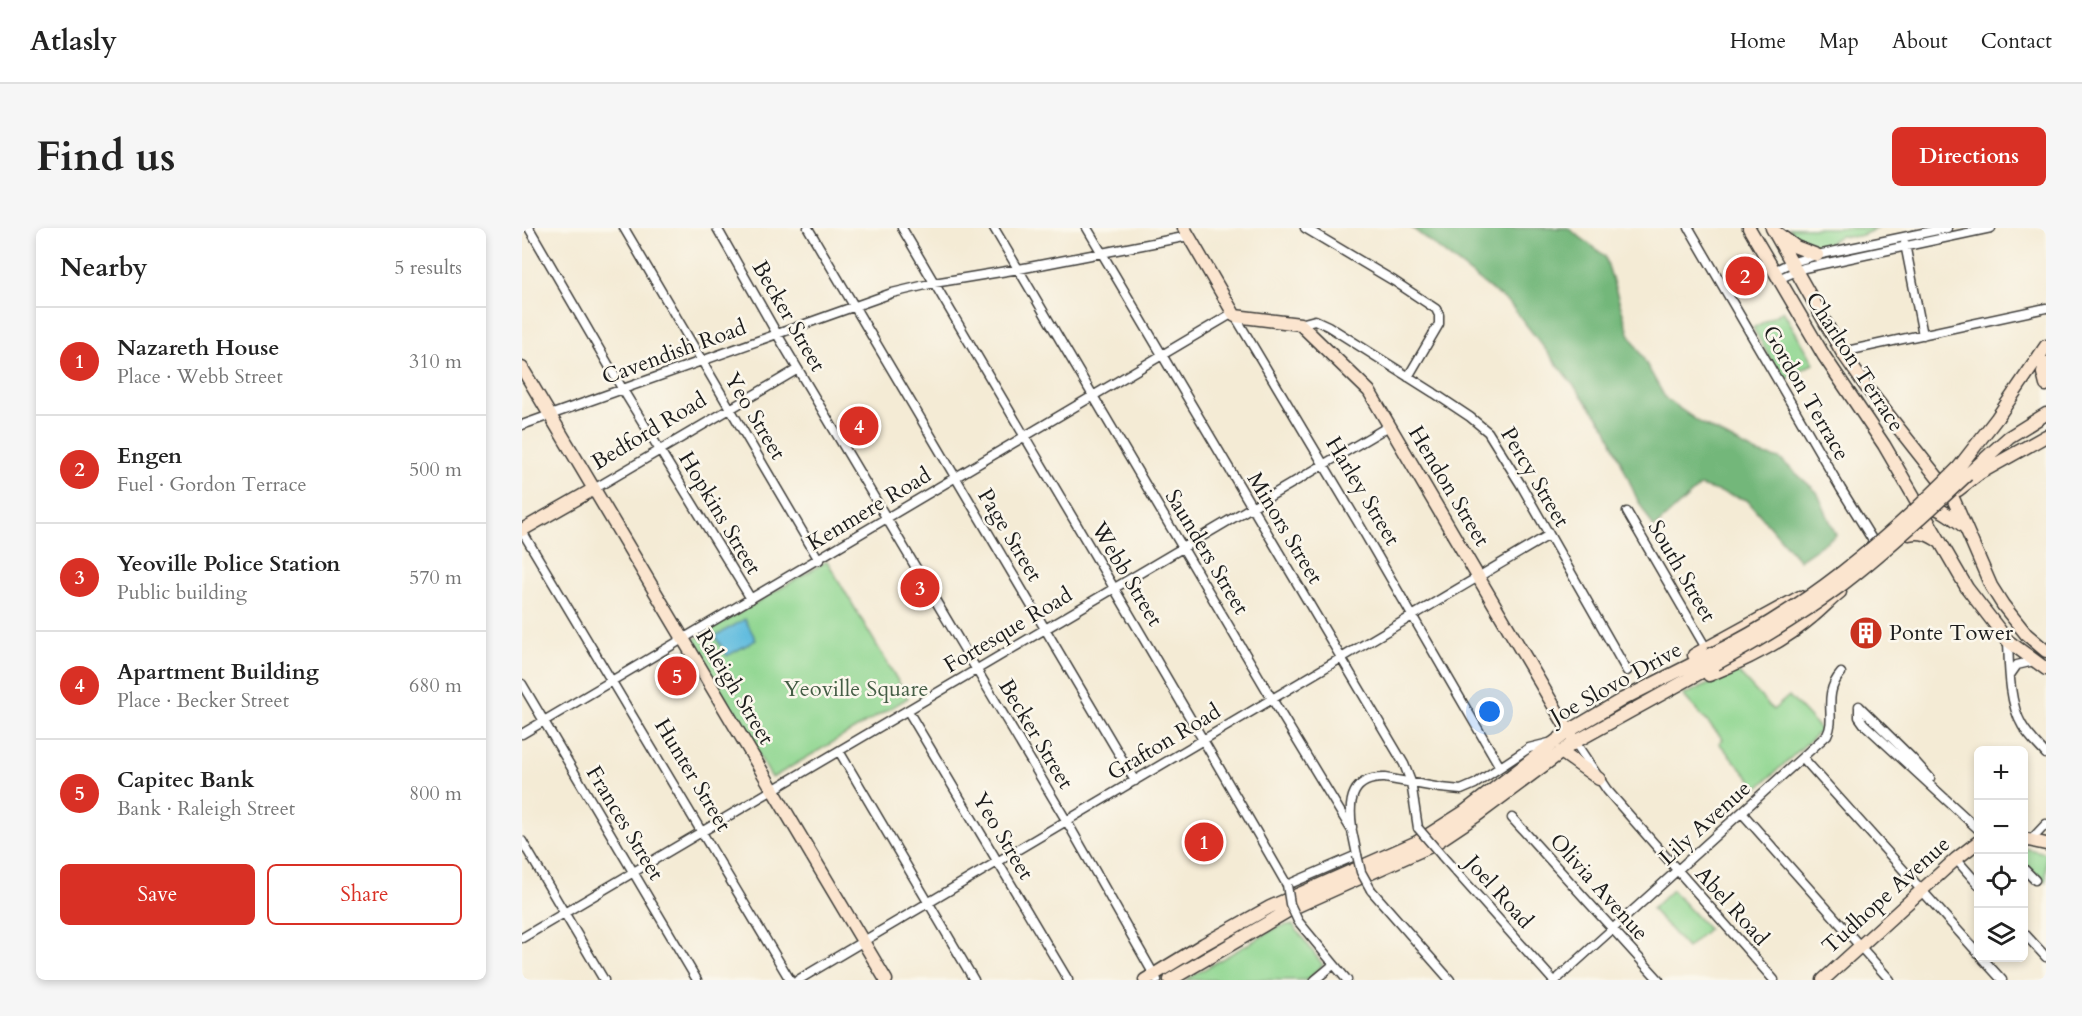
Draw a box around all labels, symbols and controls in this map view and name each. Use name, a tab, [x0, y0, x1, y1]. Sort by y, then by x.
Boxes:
text: Atlasly	[30, 22, 117, 60]
text: Home	[1730, 27, 1786, 56]
text: Map	[1819, 27, 1859, 56]
text: About	[1892, 27, 1948, 56]
text: Contact	[1981, 27, 2052, 56]
button: Directions	[1892, 127, 2046, 186]
text: Find us	[36, 128, 176, 185]
text: Nearby	[60, 250, 148, 285]
text: 5 results	[394, 254, 462, 281]
pin: 2	[1726, 254, 1764, 298]
street label: Becker Street	[745, 255, 833, 377]
street label: Charlton Terrace	[1799, 286, 1911, 438]
street label: Cavendish Road	[598, 312, 751, 392]
street label: Gordon Terrace	[1755, 320, 1857, 466]
text: Nazareth House	[117, 333, 279, 363]
text: 1	[74, 348, 85, 375]
text: 310 m	[409, 348, 462, 375]
text: Place · Webb Street	[117, 363, 283, 390]
street label: Yeo Street	[717, 367, 793, 465]
street label: Bedford Road	[586, 385, 712, 477]
pin: 4	[840, 404, 878, 448]
street label: Hendon Street	[1401, 420, 1497, 552]
street label: Percy Street	[1493, 421, 1577, 533]
street label: Harley Street	[1319, 431, 1407, 551]
text: Engen	[117, 441, 182, 471]
street label: Hopkins Street	[671, 446, 769, 580]
text: 2	[74, 456, 85, 483]
text: 500 m	[409, 456, 462, 483]
street label: Kenmere Road	[801, 460, 937, 558]
street label: Minors Street	[1240, 466, 1330, 590]
text: Fuel · Gordon Terrace	[117, 471, 307, 498]
street label: Page Street	[970, 483, 1050, 587]
street label: Saunders Street	[1158, 484, 1256, 620]
street label: Webb Street	[1084, 515, 1170, 632]
street label: South Street	[1641, 515, 1723, 627]
text: Yeoville Police Station	[117, 549, 341, 579]
text: 3	[74, 564, 85, 591]
text: 570 m	[409, 564, 462, 591]
pin: 3	[900, 566, 940, 610]
text: Public building	[117, 579, 247, 606]
street label: Fortesque Road	[938, 580, 1078, 680]
building icon: Ponte Tower	[1848, 615, 1884, 651]
place label: Ponte Tower	[1889, 618, 2014, 648]
street label: Raleigh Street	[689, 624, 781, 750]
street label: Joe Slovo Drive	[1542, 635, 1687, 733]
pin: 5	[658, 654, 696, 698]
text: Apartment Building	[117, 657, 319, 687]
text: 4	[74, 672, 85, 699]
text: 680 m	[409, 672, 462, 699]
street label: Becker Street	[991, 673, 1081, 795]
park label: Yeoville Square	[783, 674, 929, 704]
text: Place · Becker Street	[117, 687, 289, 714]
street label: Grafton Road	[1102, 696, 1227, 788]
your location	[1475, 697, 1504, 726]
street label: Hunter Street	[647, 713, 739, 837]
map controls	[1974, 746, 2028, 962]
button: +	[1974, 746, 2028, 800]
street label: Frances Street	[579, 760, 671, 886]
text: Capitec Bank	[117, 765, 254, 795]
street label: Lily Avenue	[1653, 774, 1757, 872]
text: 5	[74, 780, 85, 807]
text: 800 m	[409, 780, 462, 807]
street label: Yeo Street	[965, 787, 1041, 885]
text: Bank · Raleigh Street	[117, 795, 295, 822]
button: −	[1974, 800, 2028, 854]
pin: 1	[1184, 820, 1224, 864]
street label: Olivia Avenue	[1543, 827, 1655, 947]
street label: Tudhope Avenue	[1815, 829, 1957, 961]
street label: Joel Road	[1456, 847, 1540, 935]
button: locate	[1974, 854, 2028, 908]
street label: Abel Road	[1688, 860, 1776, 952]
button: Save	[60, 864, 255, 925]
button: Share	[267, 864, 462, 925]
button: layers	[1974, 908, 2028, 962]

